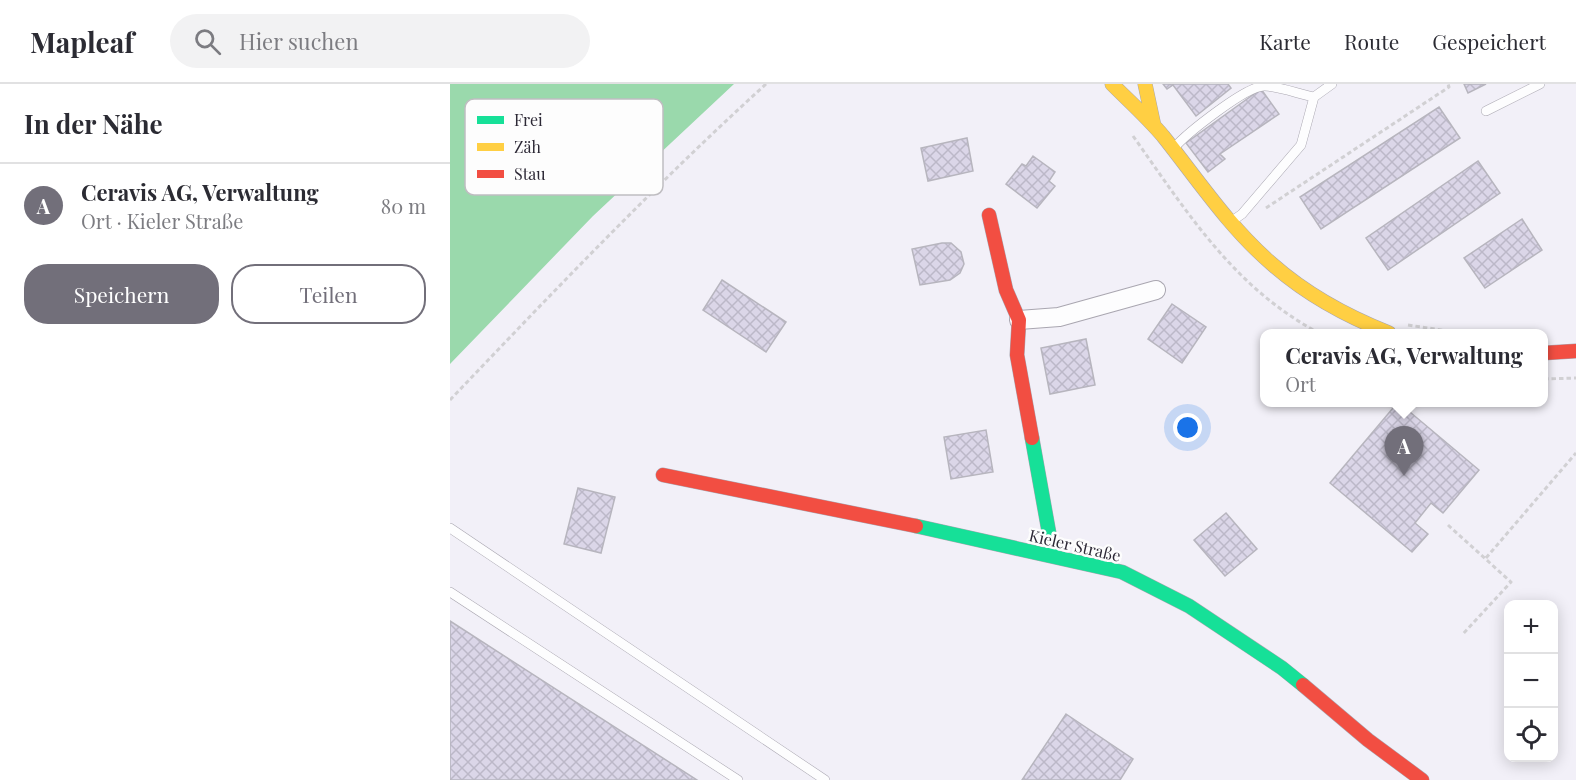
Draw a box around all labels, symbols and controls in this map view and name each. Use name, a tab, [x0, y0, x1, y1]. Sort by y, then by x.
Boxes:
search box	[170, 14, 590, 68]
text: Mapleaf	[30, 23, 134, 60]
icon: search	[191, 25, 224, 58]
text: Hier suchen	[239, 26, 359, 56]
text: Karte	[1259, 27, 1311, 55]
text: Route	[1344, 27, 1399, 55]
text: Gespeichert	[1432, 27, 1546, 55]
legend	[465, 99, 663, 195]
text: In der Nähe	[24, 106, 163, 141]
text: Frei	[514, 109, 543, 130]
text: Zäh	[514, 136, 541, 157]
text: Stau	[514, 163, 546, 184]
text: Ceravis AG, Verwaltung	[81, 177, 319, 207]
text: A	[37, 192, 50, 219]
text: 80 m	[381, 192, 426, 219]
text: Ort · Kieler Straße	[81, 207, 243, 234]
button: Speichern	[24, 264, 219, 324]
button: Teilen	[231, 264, 426, 324]
popup	[1260, 329, 1548, 407]
text: Ceravis AG, Verwaltung	[1285, 340, 1523, 370]
text: Ort	[1285, 370, 1316, 397]
your location	[1173, 413, 1202, 442]
pin: A	[1384, 426, 1424, 476]
street label: Kieler Straße	[1027, 524, 1123, 566]
map controls	[1504, 600, 1558, 762]
button: +	[1504, 600, 1558, 654]
button: −	[1504, 654, 1558, 708]
button: locate	[1504, 708, 1558, 762]

